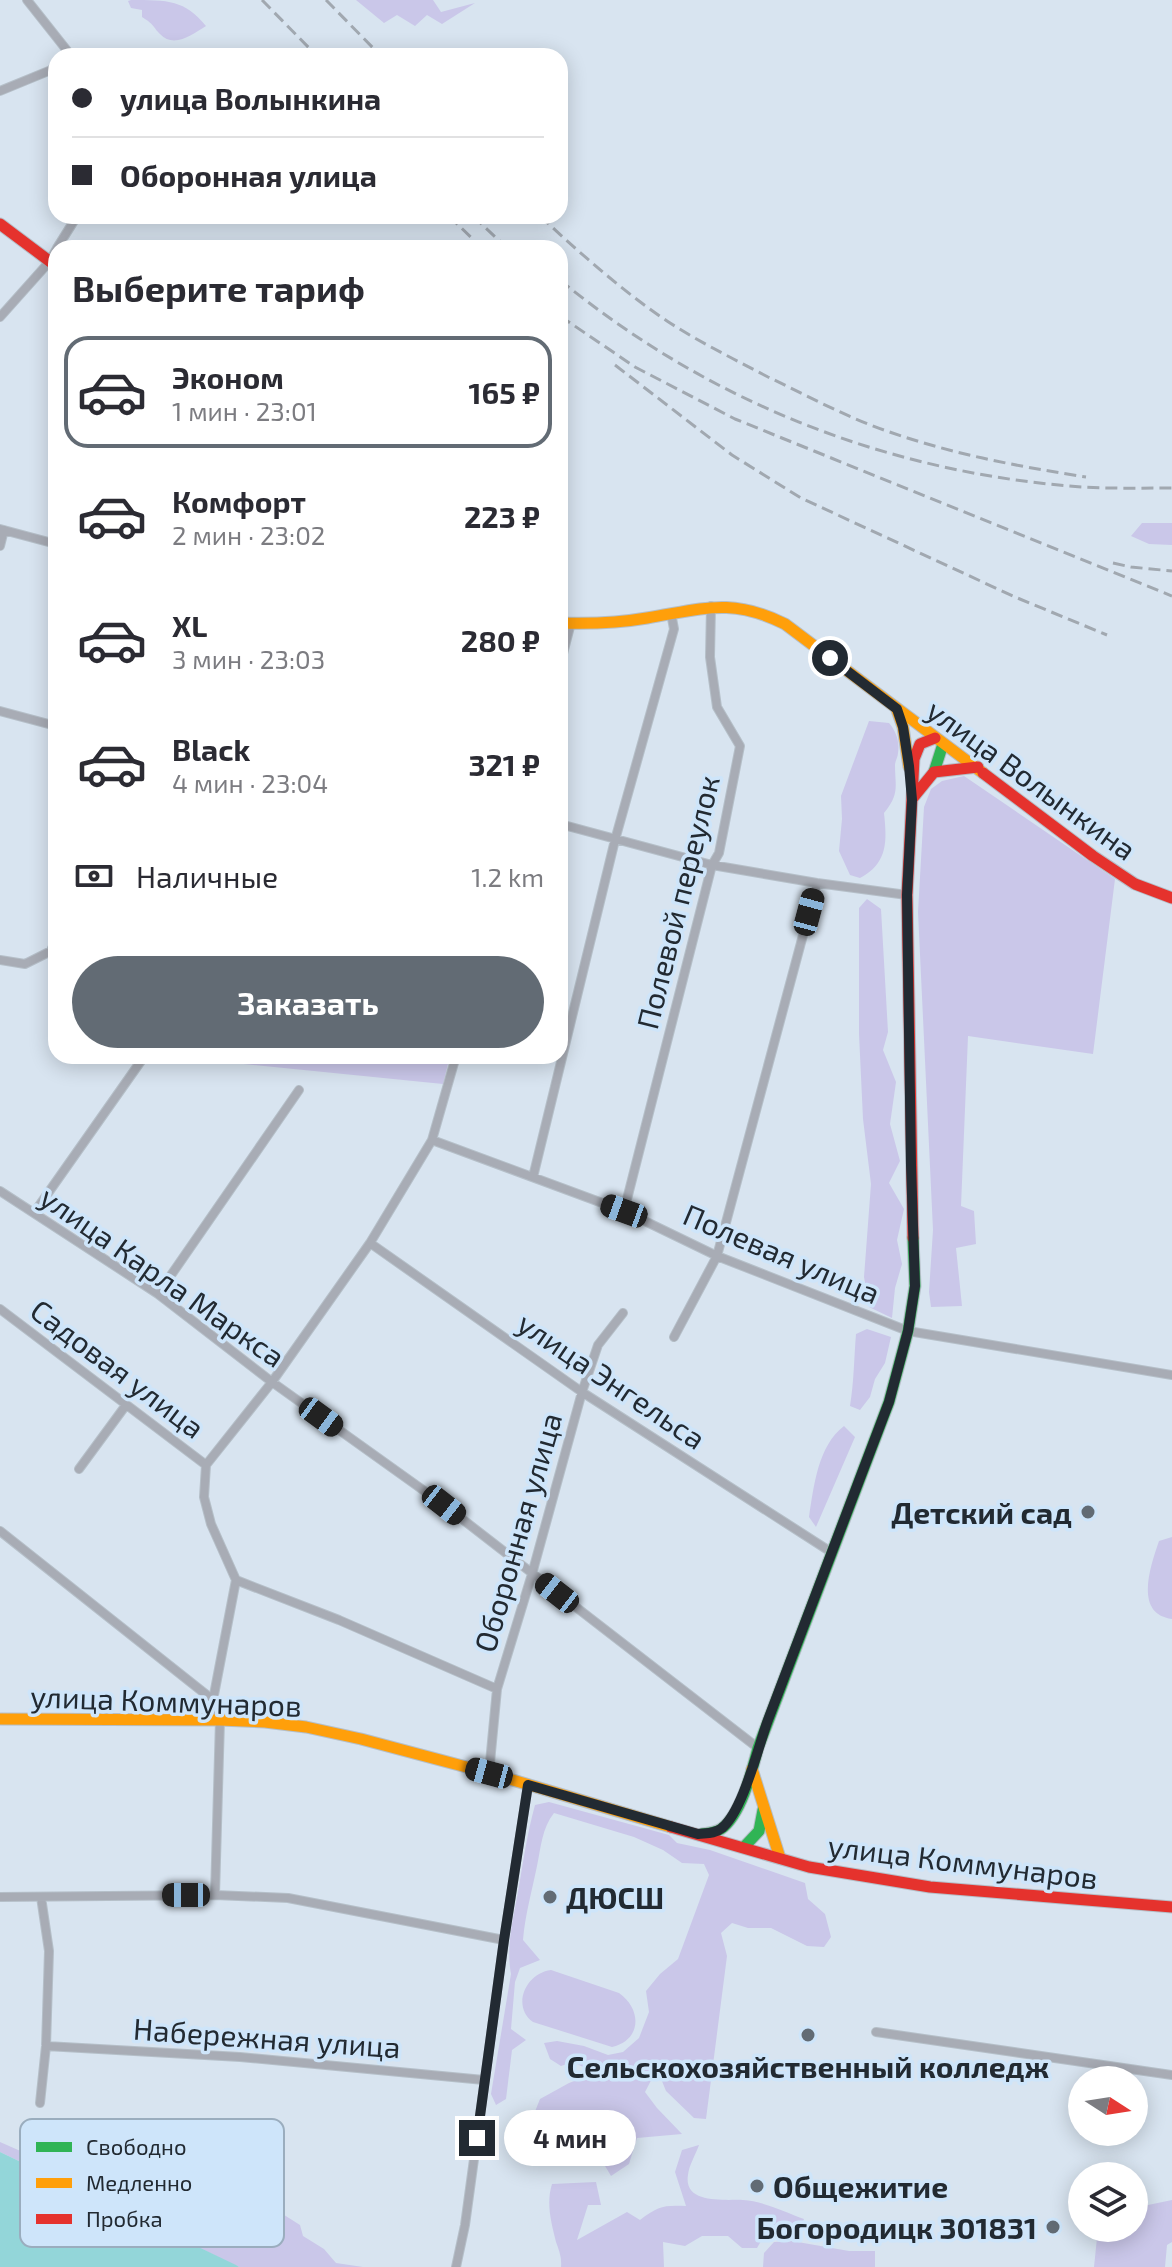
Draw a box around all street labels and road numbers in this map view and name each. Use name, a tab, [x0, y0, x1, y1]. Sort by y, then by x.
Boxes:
street label: улица Волынкина	[920, 691, 1144, 868]
street label: Полевой переулок	[628, 771, 727, 1033]
street label: улица Карла Маркса	[33, 1178, 292, 1375]
street label: Полевая улица	[678, 1195, 886, 1312]
street label: Садовая улица	[23, 1291, 212, 1446]
street label: улица Энгельса	[511, 1304, 713, 1457]
street label: Оборонная улица	[466, 1408, 569, 1656]
street label: улица Коммунаров	[30, 1677, 302, 1724]
street label: улица Коммунаров	[826, 1827, 1100, 1896]
street label: Набережная улица	[132, 2010, 402, 2065]

